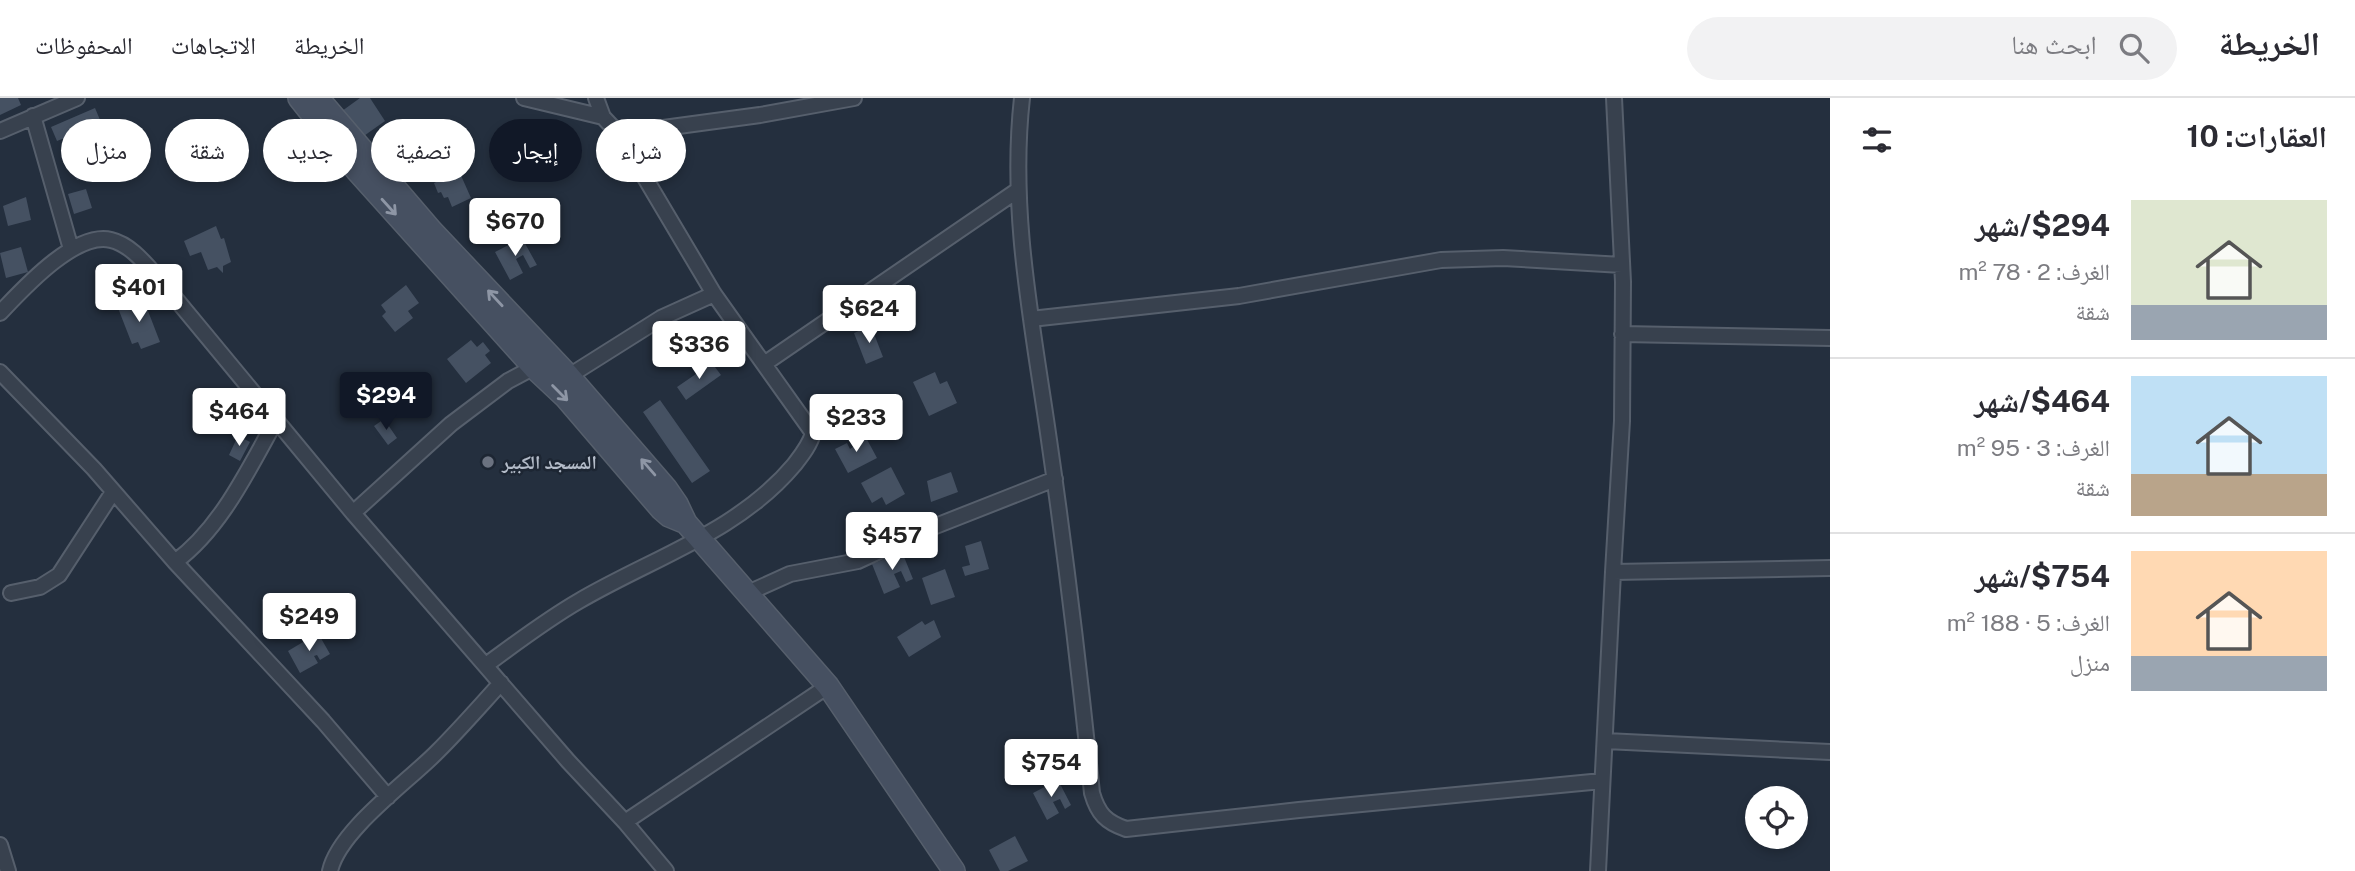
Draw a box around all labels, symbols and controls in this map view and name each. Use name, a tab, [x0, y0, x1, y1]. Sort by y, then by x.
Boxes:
search box	[1687, 17, 2177, 80]
text: الخريطة	[2219, 24, 2320, 62]
text: ابحث هنا	[2011, 29, 2097, 60]
icon: search	[2115, 29, 2153, 67]
text: المحفوظات	[35, 31, 133, 59]
text: الاتجاهات	[171, 31, 256, 59]
text: الخريطة	[294, 31, 365, 59]
text: العقارات: 10	[2187, 118, 2327, 154]
chip: منزل	[61, 119, 151, 182]
chip: شقة	[165, 119, 249, 182]
chip: جديد	[263, 119, 357, 182]
chip: تصفية	[371, 119, 475, 182]
chip: إيجار	[489, 119, 582, 182]
chip: شراء	[596, 119, 686, 182]
icon: filters	[1858, 121, 1896, 159]
one-way arrow	[381, 198, 397, 216]
pin: $670	[474, 198, 556, 258]
text: $670	[485, 207, 545, 234]
text: $294/شهر	[1975, 207, 2110, 243]
icon: home	[2187, 228, 2271, 312]
text: الغرف: 2 · 78 m²	[1958, 258, 2110, 285]
pin: $401	[98, 264, 180, 324]
text: $401	[111, 273, 167, 300]
pin: $624	[828, 286, 910, 345]
one-way arrow	[487, 290, 504, 307]
text: $624	[839, 294, 899, 321]
text: شقة	[2076, 298, 2110, 325]
pin: $336	[658, 322, 740, 381]
text: $336	[668, 330, 730, 357]
pin: $294	[345, 372, 427, 432]
text: $294	[356, 381, 416, 408]
text: $464/شهر	[1974, 383, 2110, 419]
one-way arrow	[551, 384, 568, 401]
pin: $464	[198, 388, 280, 448]
pin: $233	[815, 394, 897, 454]
text: $464	[209, 397, 269, 424]
text: $233	[826, 403, 886, 430]
icon: home	[2187, 404, 2271, 488]
text: الغرف: 3 · 95 m²	[1957, 434, 2110, 461]
place label: المسجد الكبير	[501, 451, 597, 474]
marker: المسجد الكبير	[480, 454, 496, 470]
one-way arrow	[640, 458, 656, 476]
text: شقة	[2076, 474, 2110, 501]
pin: $457	[851, 512, 933, 572]
text: $457	[862, 521, 922, 548]
text: $754/شهر	[1975, 558, 2110, 594]
icon: home	[2187, 579, 2271, 663]
pin: $249	[268, 594, 350, 653]
text: $249	[279, 602, 339, 629]
text: الغرف: 5 · 188 m²	[1947, 609, 2110, 636]
text: منزل	[2070, 649, 2110, 676]
pin: $754	[1010, 740, 1092, 799]
text: $754	[1021, 748, 1081, 775]
map controls	[1745, 786, 1808, 849]
button: locate	[1745, 786, 1808, 849]

